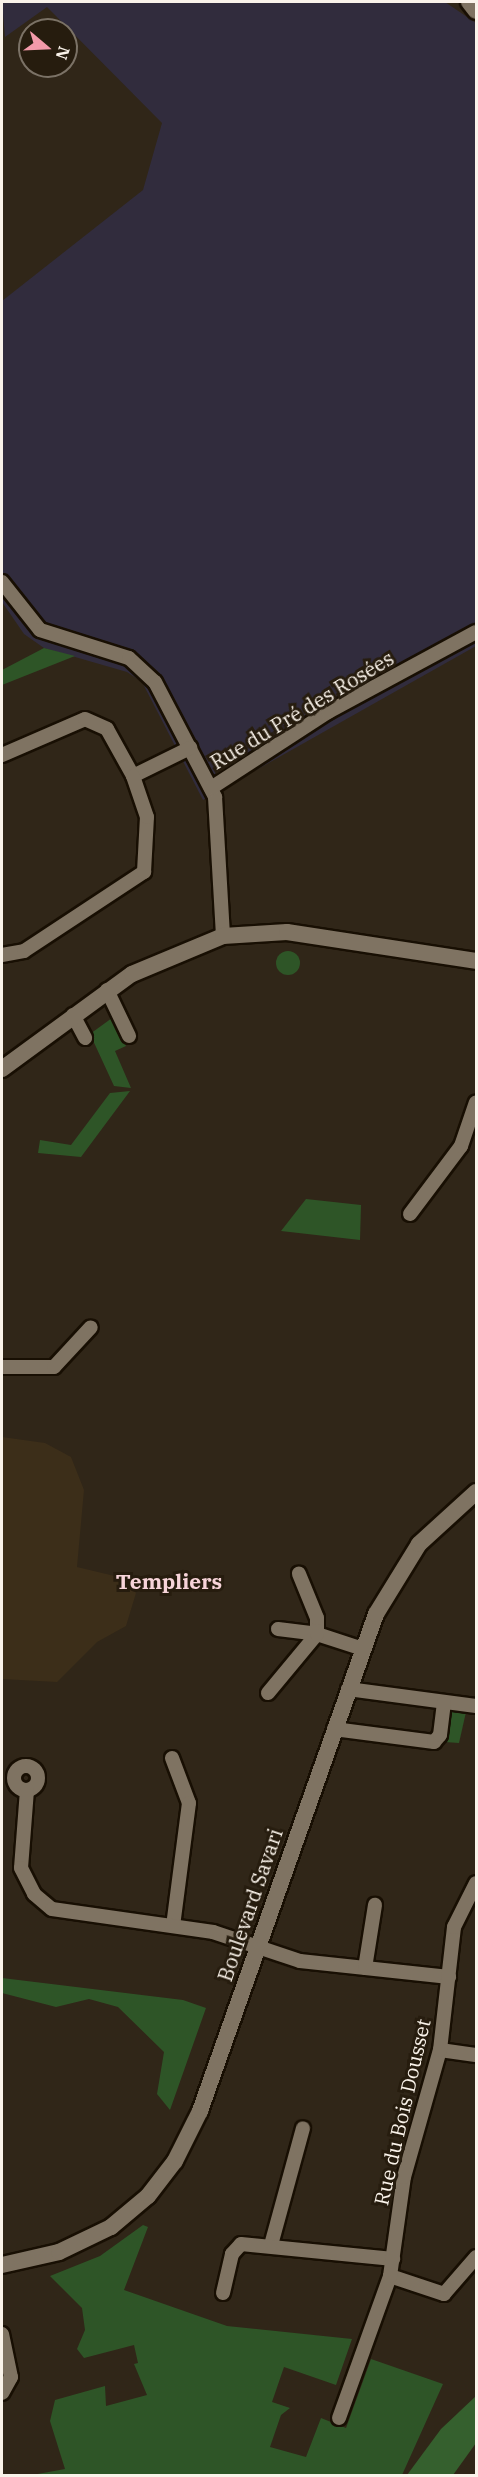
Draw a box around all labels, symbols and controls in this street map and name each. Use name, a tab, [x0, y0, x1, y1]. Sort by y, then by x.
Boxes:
north arrow	[18, 18, 78, 78]
text: N	[52, 44, 75, 62]
street label: Rue du Pré des Rosées	[206, 646, 398, 774]
district label: Templiers	[116, 1568, 222, 1594]
street label: Boulevard Savari	[213, 1826, 287, 1984]
street label: Rue du Bois Dousset	[369, 2016, 435, 2208]

